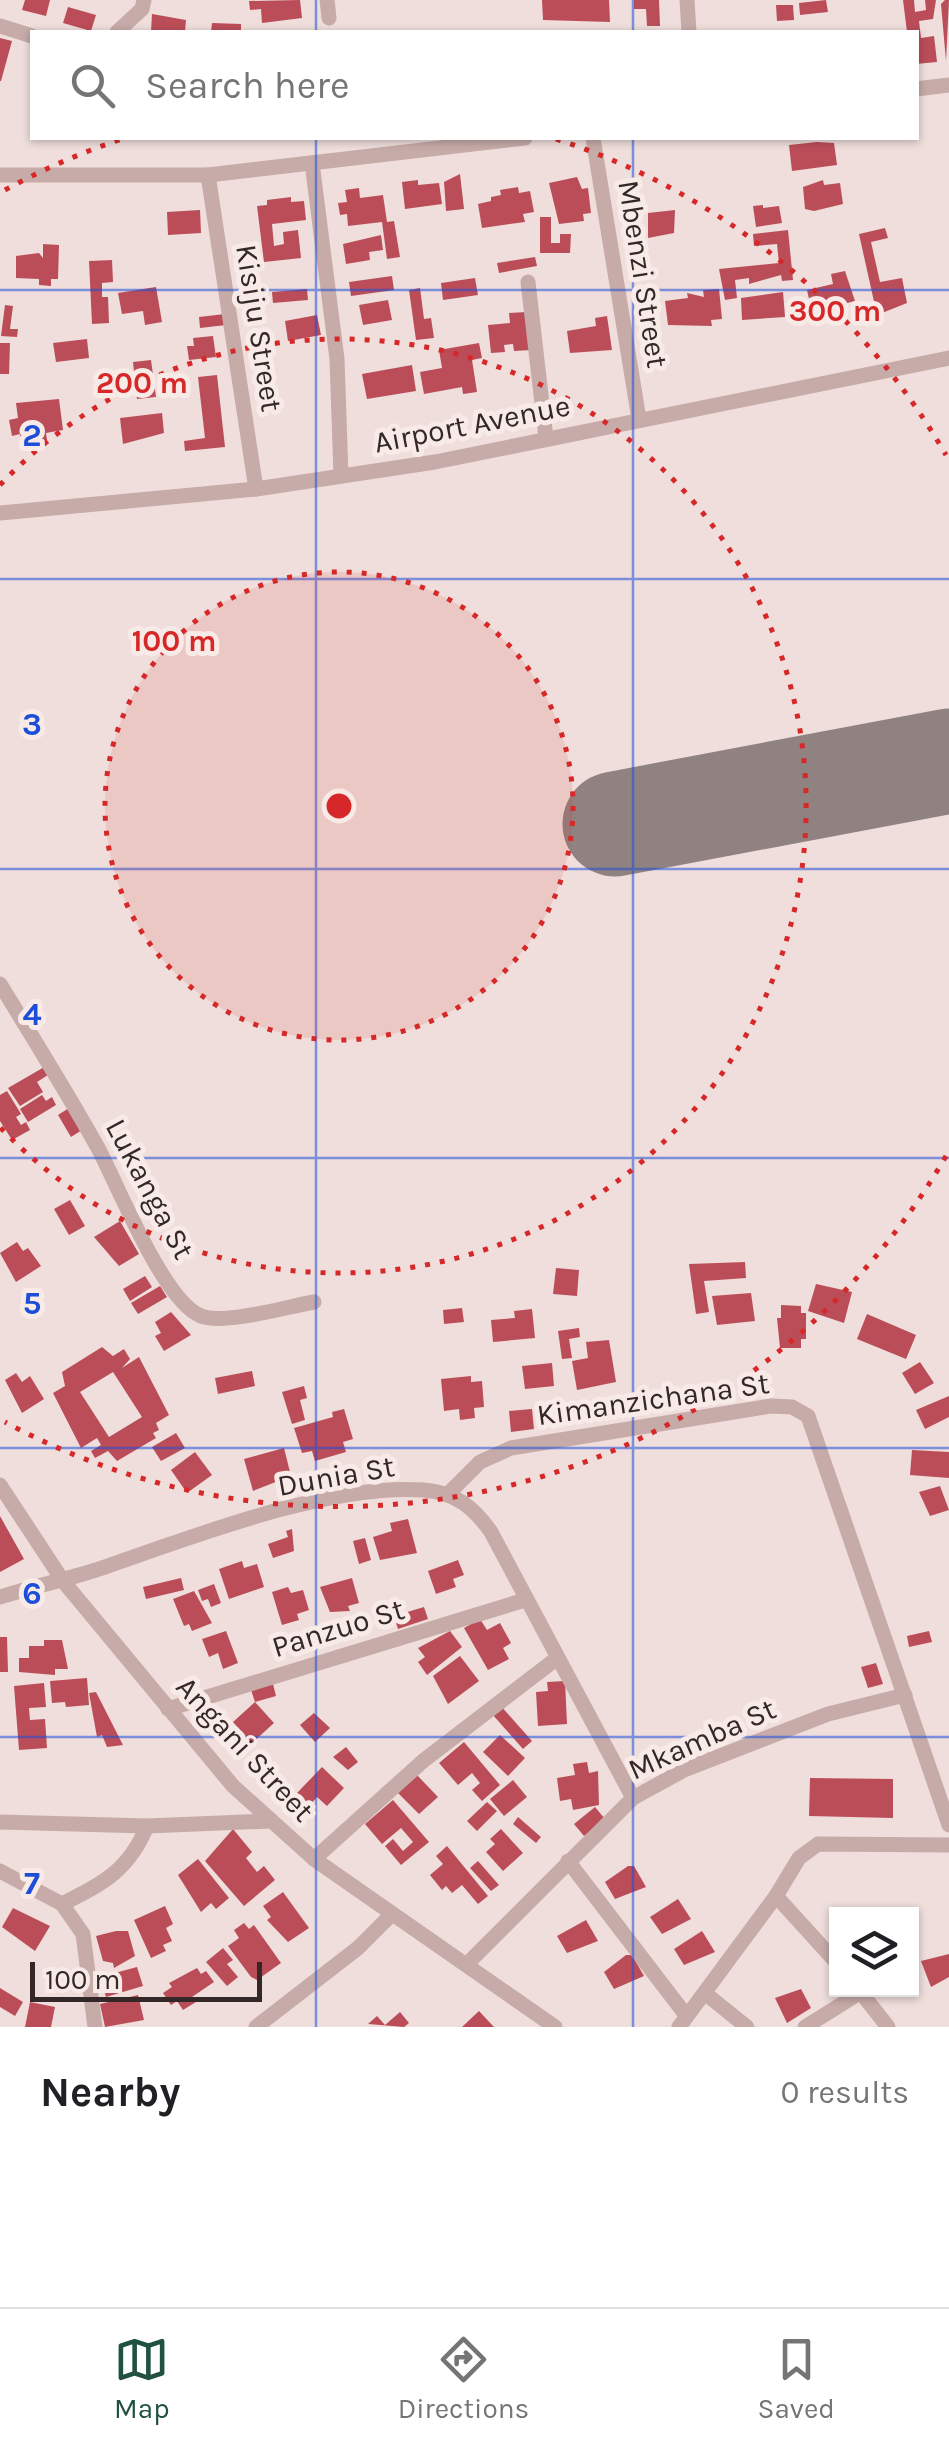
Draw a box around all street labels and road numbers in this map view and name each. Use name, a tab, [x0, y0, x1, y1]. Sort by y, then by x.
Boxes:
street label: Mbenzi Street	[610, 178, 676, 370]
street label: Kisiju Street	[228, 242, 290, 414]
street label: Airport Avenue	[371, 387, 573, 461]
street label: Lukanga St	[98, 1113, 202, 1265]
street label: Kimanzichana St	[534, 1365, 772, 1433]
street label: Dunia St	[275, 1448, 397, 1504]
street label: Panzuo St	[267, 1591, 409, 1665]
street label: Angani Street	[169, 1669, 321, 1829]
street label: Mkamba St	[623, 1690, 781, 1788]

